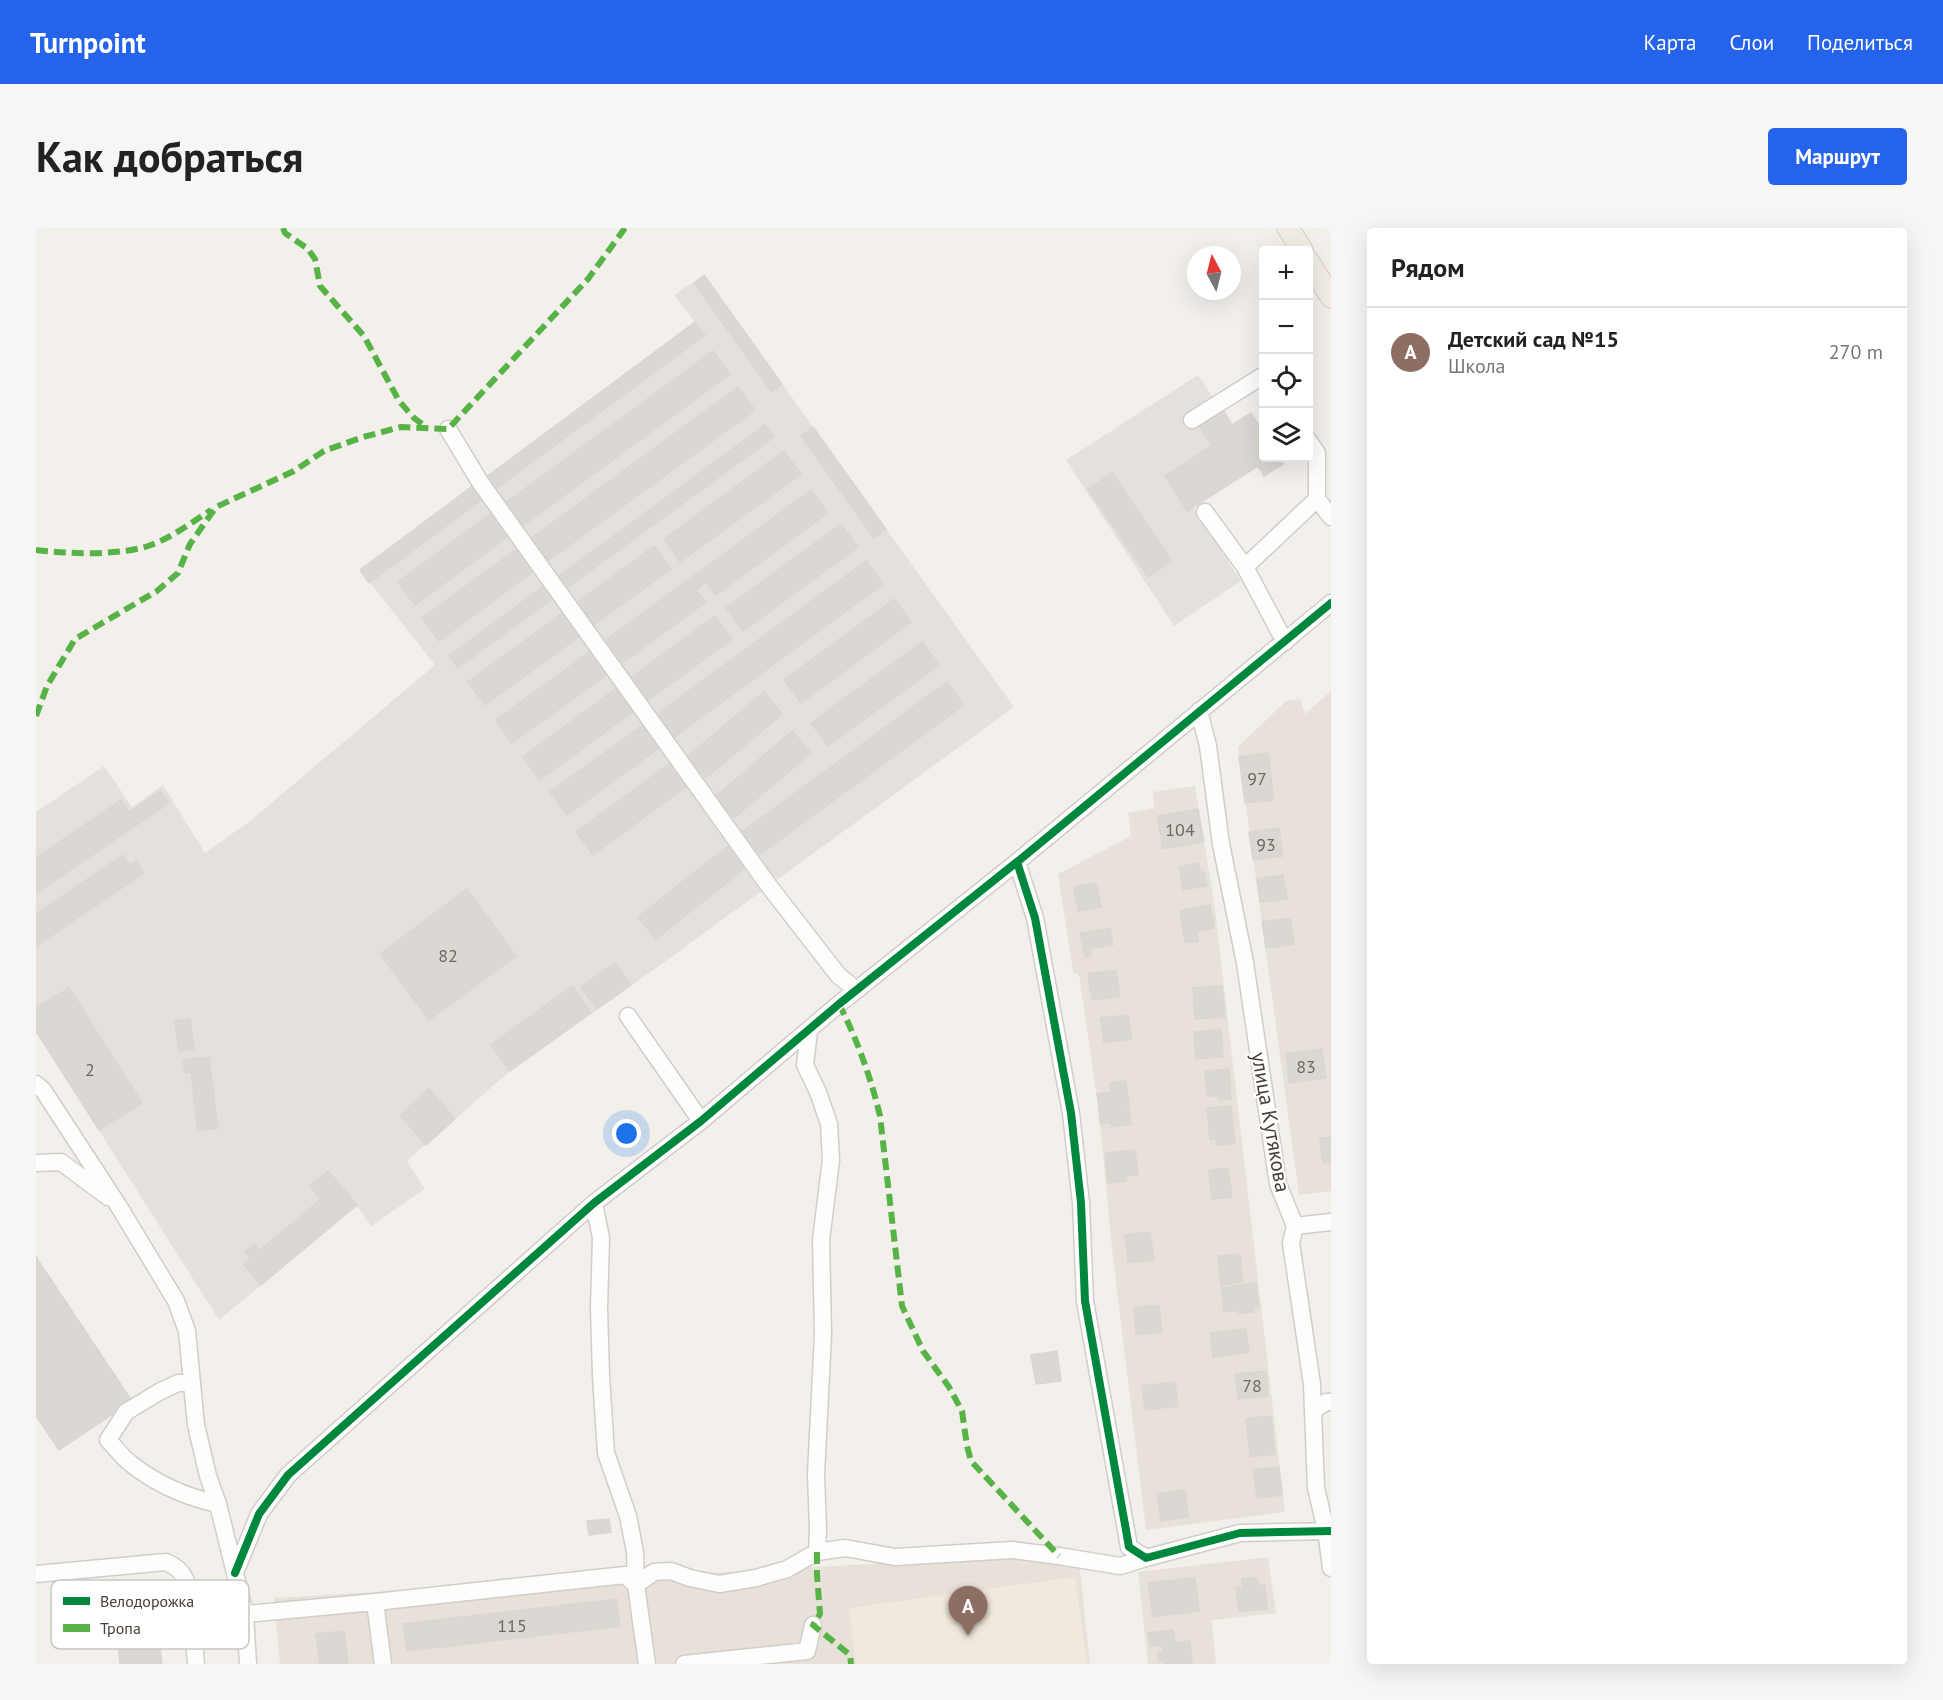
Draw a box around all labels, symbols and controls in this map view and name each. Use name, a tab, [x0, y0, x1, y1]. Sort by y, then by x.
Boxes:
text: Turnpoint	[30, 24, 146, 61]
text: Карта	[1643, 29, 1696, 56]
text: Слои	[1729, 29, 1774, 56]
text: Поделиться	[1807, 29, 1913, 56]
button: Маршрут	[1768, 128, 1907, 185]
text: Как добраться	[36, 129, 303, 184]
north arrow	[1187, 246, 1241, 300]
map controls	[1259, 246, 1313, 462]
button: +	[1259, 246, 1313, 300]
text: Рядом	[1391, 251, 1465, 284]
button: −	[1259, 300, 1313, 354]
text: Детский сад №15	[1448, 325, 1619, 353]
text: A	[1404, 339, 1417, 365]
text: 270 m	[1829, 339, 1883, 365]
text: Школа	[1448, 353, 1505, 379]
button: locate	[1259, 354, 1313, 408]
button: layers	[1259, 408, 1313, 462]
house number: 97	[1247, 767, 1267, 790]
house number: 104	[1165, 818, 1195, 841]
house number: 93	[1256, 833, 1276, 856]
house number: 82	[438, 944, 458, 967]
street label: улица Кутякова	[1245, 1050, 1297, 1194]
house number: 83	[1296, 1055, 1316, 1078]
house number: 2	[85, 1058, 95, 1081]
your location	[612, 1119, 641, 1148]
house number: 78	[1242, 1374, 1262, 1397]
legend	[51, 1580, 249, 1649]
pin: A	[948, 1586, 988, 1636]
text: Велодорожка	[100, 1591, 194, 1611]
house number: 115	[497, 1614, 527, 1637]
text: Тропа	[100, 1618, 141, 1638]

